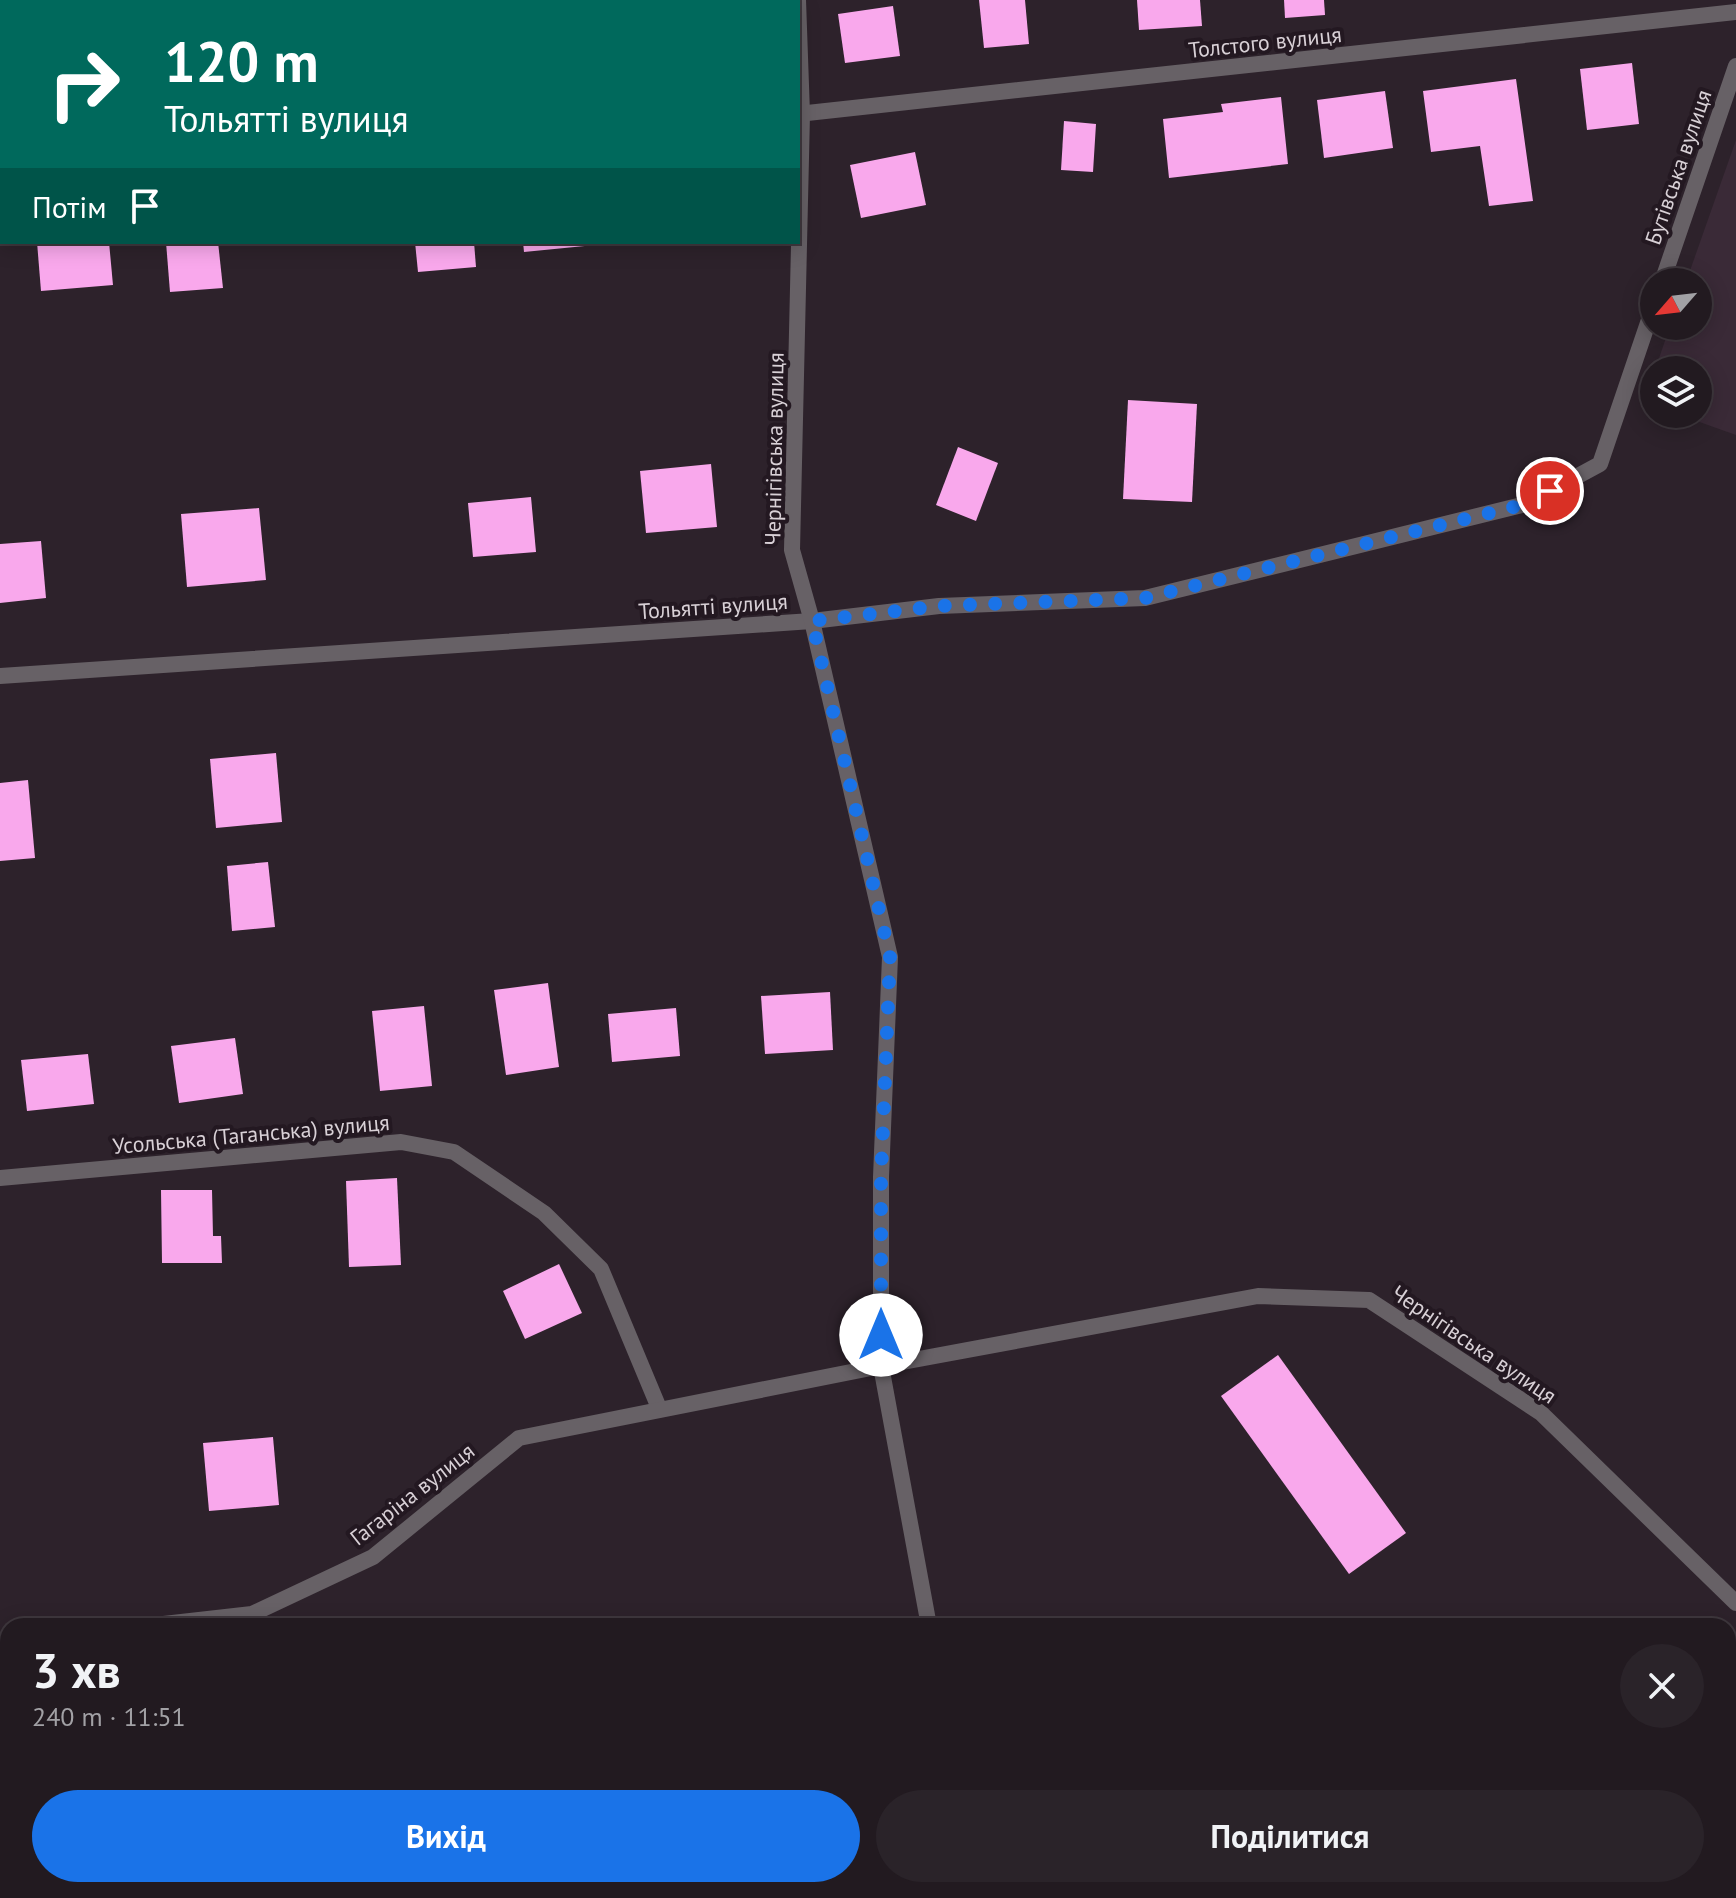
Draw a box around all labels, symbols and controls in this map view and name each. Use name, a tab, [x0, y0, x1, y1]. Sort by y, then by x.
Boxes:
street label: Толстого вулиця	[1187, 20, 1343, 64]
text: 120 m	[164, 25, 319, 97]
icon: right	[32, 32, 136, 136]
street label: Бутівська вулиця	[1638, 86, 1718, 248]
text: Тольятті вулиця	[164, 95, 409, 142]
icon: arrive	[123, 184, 167, 228]
text: Потім	[32, 187, 107, 226]
north arrow	[1640, 268, 1712, 340]
map controls	[1640, 268, 1712, 428]
street label: Чернігівська вулиця	[758, 352, 790, 546]
button: layers	[1640, 356, 1712, 428]
pin	[1516, 457, 1584, 525]
icon: arrive	[1528, 469, 1572, 513]
street label: Тольятті вулиця	[637, 587, 789, 625]
street label: Усольська (Таганська) вулиця	[111, 1108, 391, 1160]
street label: Чернігівська вулиця	[1386, 1278, 1562, 1410]
position arrow	[839, 1293, 923, 1377]
street label: Гагаріна вулиця	[344, 1437, 480, 1551]
text: 3 хв	[32, 1639, 121, 1701]
button: close	[1620, 1644, 1704, 1728]
text: 240 m · 11:51	[32, 1700, 186, 1733]
button: Вихід	[32, 1790, 860, 1882]
button: Поділитися	[876, 1790, 1704, 1882]

